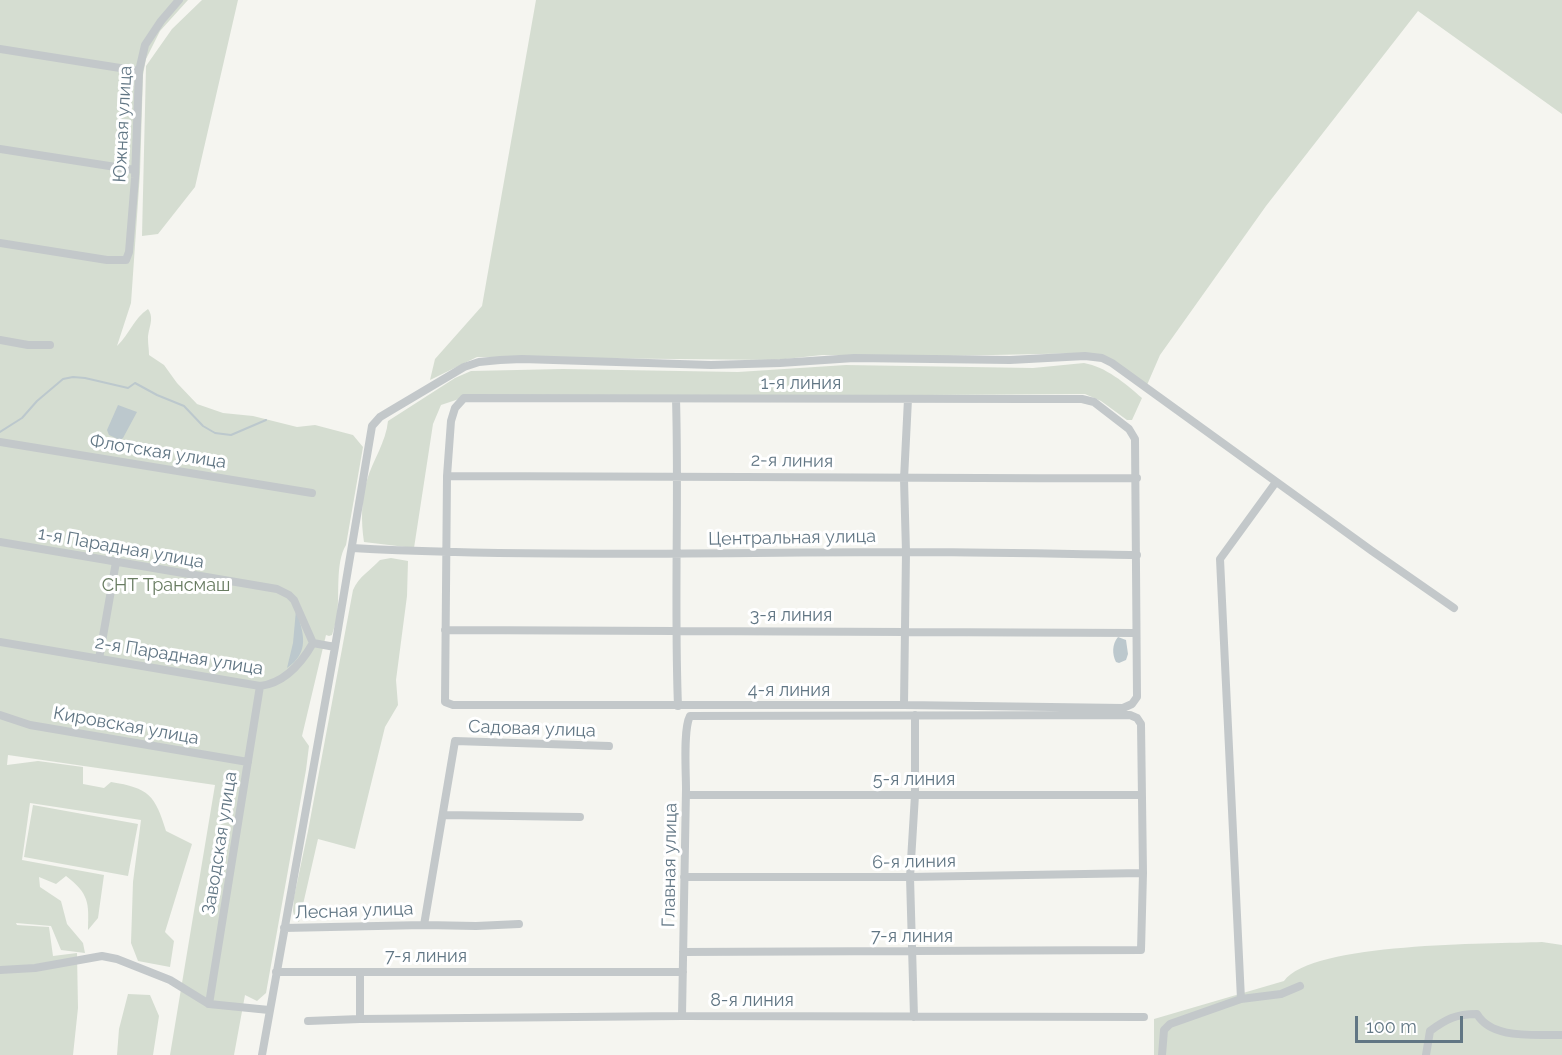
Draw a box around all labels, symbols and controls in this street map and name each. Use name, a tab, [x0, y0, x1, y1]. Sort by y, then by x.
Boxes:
street label: Южная улица	[109, 65, 137, 183]
street label: 1-я линия	[761, 373, 841, 395]
street label: Флотская улица	[88, 431, 228, 473]
street label: 2-я линия	[751, 449, 833, 473]
street label: 1-я Парадная улица	[36, 523, 206, 573]
street label: Центральная улица	[708, 526, 876, 550]
park label: СНТ Трансмаш	[102, 575, 230, 597]
street label: 3-я линия	[750, 605, 832, 627]
street label: 2-я Парадная улица	[93, 632, 265, 680]
street label: 4-я линия	[748, 680, 830, 702]
street label: Кировская улица	[52, 703, 200, 749]
street label: Садовая улица	[468, 716, 596, 742]
street label: 5-я линия	[873, 769, 955, 791]
street label: Заводская улица	[198, 770, 242, 916]
street label: Главная улица	[658, 803, 682, 927]
street label: 6-я линия	[872, 850, 956, 874]
street label: Лесная улица	[294, 898, 414, 924]
street label: 7-я линия	[871, 926, 953, 948]
street label: 7-я линия	[385, 946, 467, 968]
street label: 8-я линия	[710, 990, 794, 1012]
scale bar	[1358, 1004, 1466, 1042]
text: 100 m	[1366, 1016, 1417, 1037]

